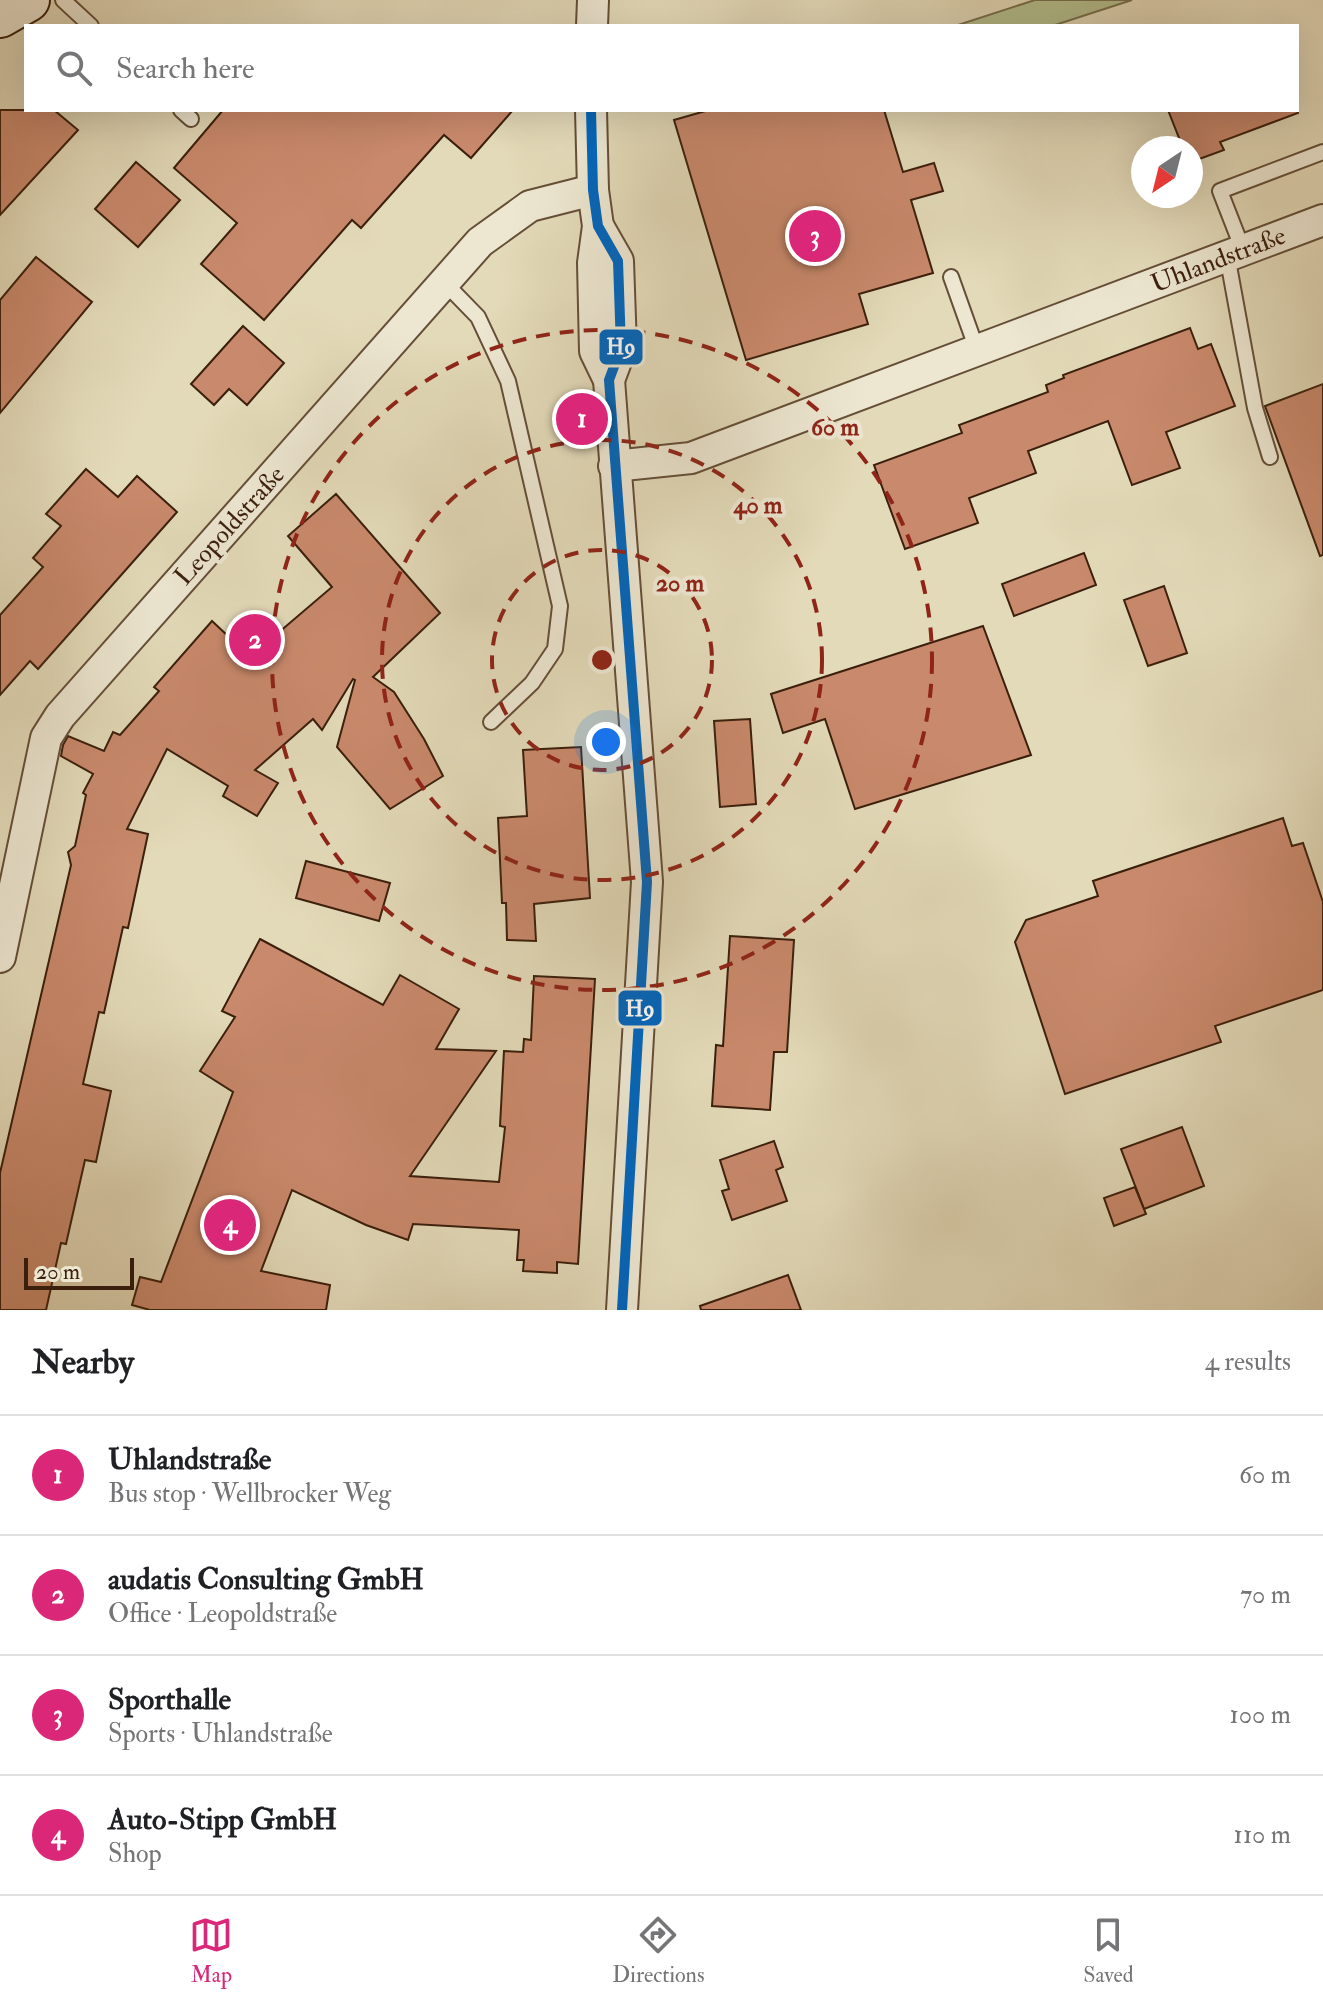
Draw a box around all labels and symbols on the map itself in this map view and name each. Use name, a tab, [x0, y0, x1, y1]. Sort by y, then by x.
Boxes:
north arrow	[1131, 136, 1203, 208]
pin: 3	[789, 206, 841, 266]
street label: Uhlandstraße	[1147, 220, 1290, 300]
line badge: H9	[598, 328, 644, 366]
text: H9	[606, 333, 636, 361]
pin: 1	[556, 389, 608, 449]
text: 60 m	[811, 412, 859, 443]
street label: Leopoldstraße	[168, 459, 293, 593]
text: 40 m	[733, 490, 783, 521]
text: 20 m	[656, 568, 704, 599]
pin: 2	[229, 610, 281, 670]
centre of rings	[588, 646, 616, 674]
your location	[586, 722, 626, 762]
line badge: H9	[617, 989, 663, 1027]
text: H9	[625, 995, 655, 1023]
pin: 4	[204, 1195, 256, 1255]
scale bar	[24, 1254, 134, 1290]

